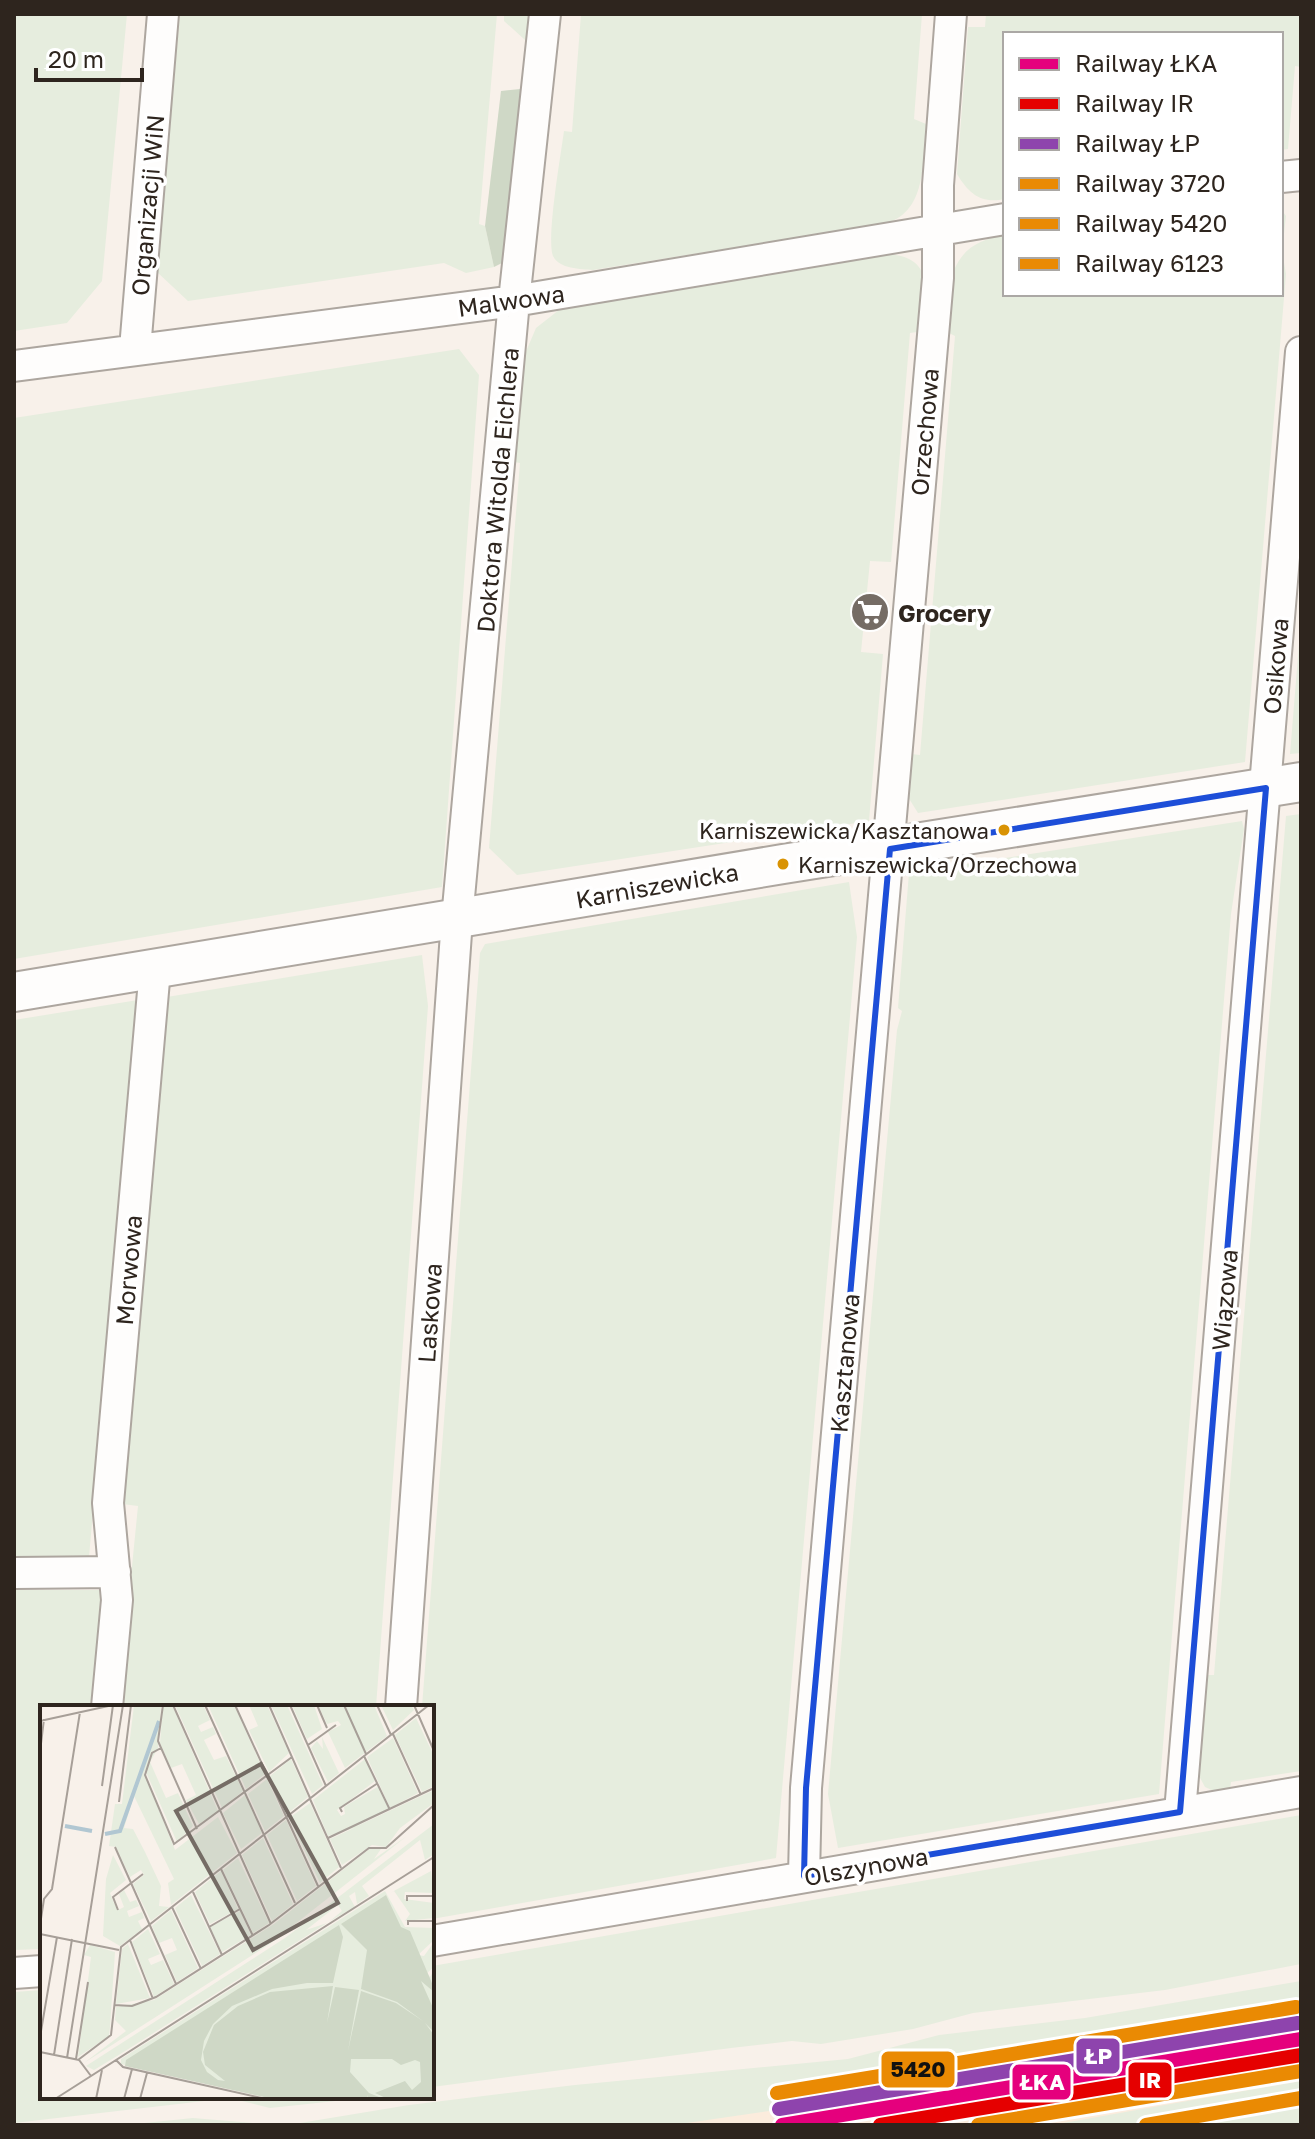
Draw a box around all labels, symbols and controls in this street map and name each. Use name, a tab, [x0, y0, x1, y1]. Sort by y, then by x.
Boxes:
scale bar	[36, 32, 142, 82]
legend	[1003, 32, 1283, 296]
text: 20 m	[48, 44, 104, 73]
text: Railway ŁKA	[1075, 48, 1217, 77]
text: Railway IR	[1075, 88, 1194, 117]
street label: Organizacji WiN	[125, 113, 169, 297]
text: Railway ŁP	[1075, 128, 1200, 157]
text: Railway 3720	[1075, 168, 1226, 197]
text: Railway 5420	[1075, 208, 1227, 237]
text: Railway 6123	[1075, 248, 1224, 277]
street label: Malwowa	[456, 278, 566, 322]
street label: Doktora Witolda Eichlera	[470, 346, 524, 634]
street label: Orzechowa	[904, 367, 944, 497]
supermarket icon: Grocery	[849, 591, 891, 633]
place label: Grocery	[898, 598, 992, 627]
street label: Osikowa	[1256, 617, 1294, 715]
place label: Karniszewicka/Kasztanowa	[699, 817, 989, 844]
marker: Karniszewicka/Kasztanowa	[996, 822, 1012, 838]
place label: Karniszewicka/Orzechowa	[798, 851, 1077, 878]
street label: Karniszewicka	[573, 856, 741, 914]
marker: Karniszewicka/Orzechowa	[775, 856, 791, 872]
street label: Morwowa	[109, 1214, 147, 1326]
street label: Wiązowa	[1205, 1248, 1243, 1352]
street label: Laskowa	[411, 1262, 447, 1364]
street label: Kasztanowa	[823, 1292, 865, 1434]
inset map	[40, 1705, 434, 2099]
street label: Olszynowa	[802, 1841, 930, 1891]
line badge: ŁP	[1075, 2037, 1121, 2075]
text: ŁP	[1084, 2042, 1112, 2069]
line badge: 5420	[880, 2050, 956, 2089]
text: 5420	[891, 2055, 945, 2082]
line badge: IR	[1127, 2061, 1173, 2099]
line badge: ŁKA	[1011, 2063, 1072, 2101]
text: IR	[1139, 2066, 1161, 2093]
text: ŁKA	[1019, 2068, 1065, 2095]

